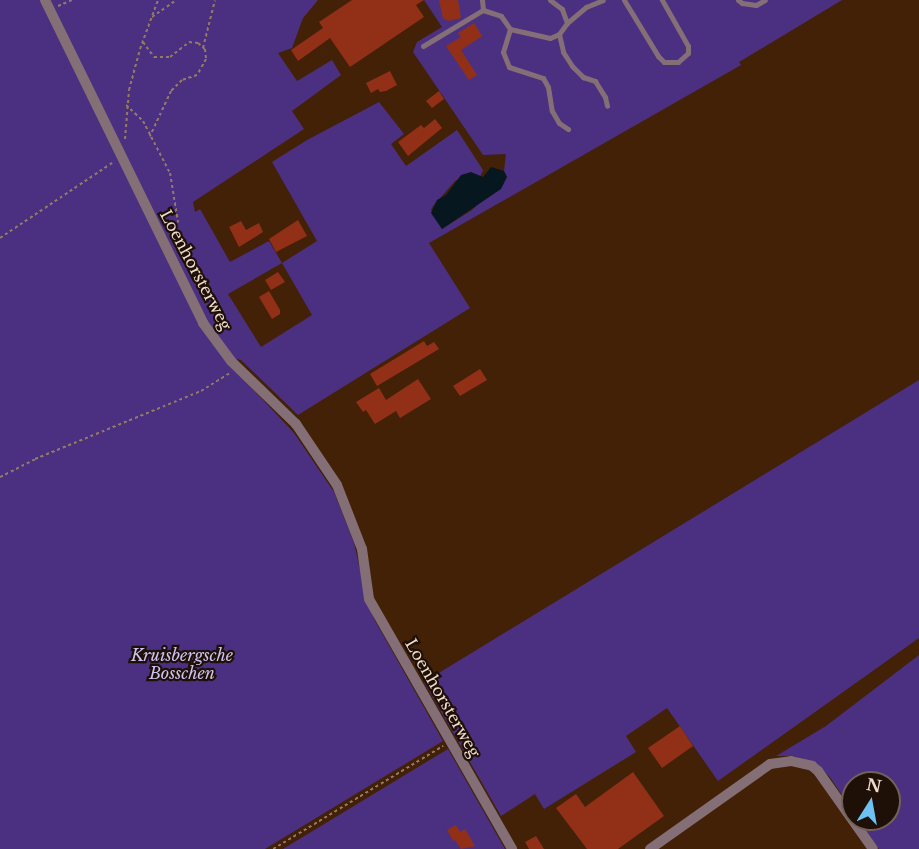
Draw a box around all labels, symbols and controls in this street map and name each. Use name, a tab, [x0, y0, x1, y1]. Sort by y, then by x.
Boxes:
street label: Loenhorsterweg	[156, 207, 236, 333]
street label: Loenhorsterweg	[401, 635, 485, 761]
park label: Kruisbergsche Bosschen	[131, 645, 233, 683]
north arrow	[841, 771, 901, 831]
text: N	[865, 774, 883, 797]

